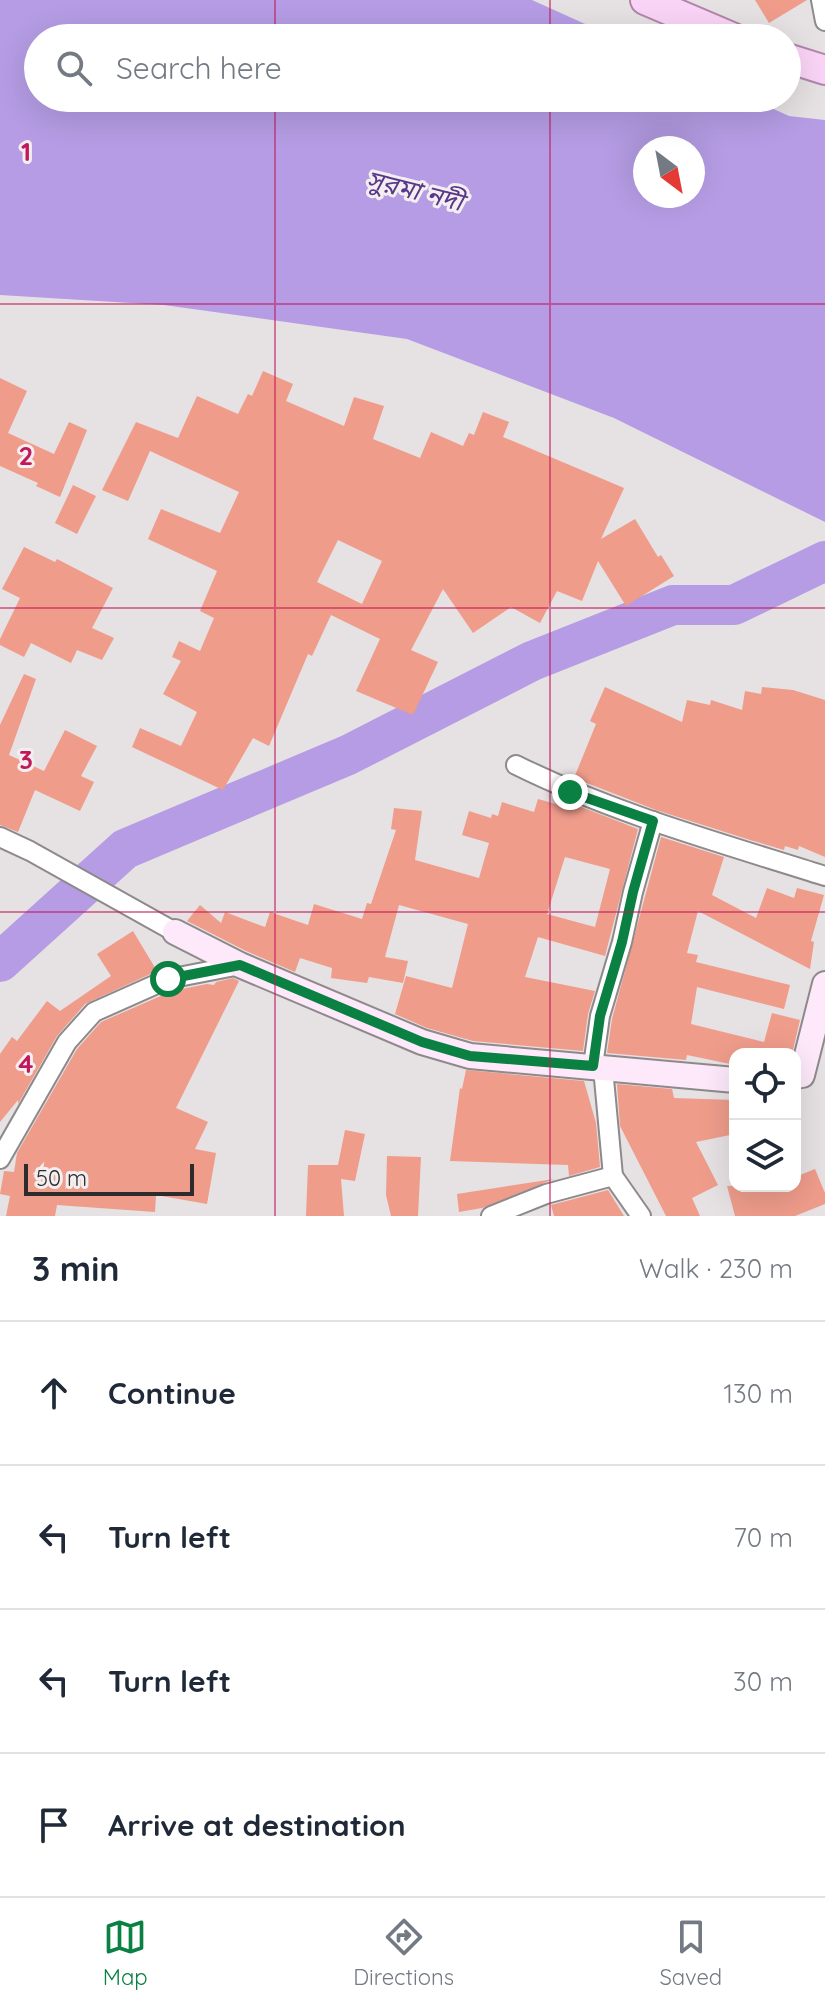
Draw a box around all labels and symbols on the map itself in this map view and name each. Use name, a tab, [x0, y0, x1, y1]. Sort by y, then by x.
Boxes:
text: 1	[21, 135, 31, 168]
north arrow	[633, 136, 705, 208]
water label: সুরমা নদী	[363, 162, 472, 219]
text: 2	[19, 439, 33, 472]
text: 3	[19, 743, 33, 776]
route end	[552, 774, 588, 810]
route start	[150, 961, 186, 997]
text: 4	[18, 1047, 34, 1080]
scale bar	[24, 1160, 194, 1196]

